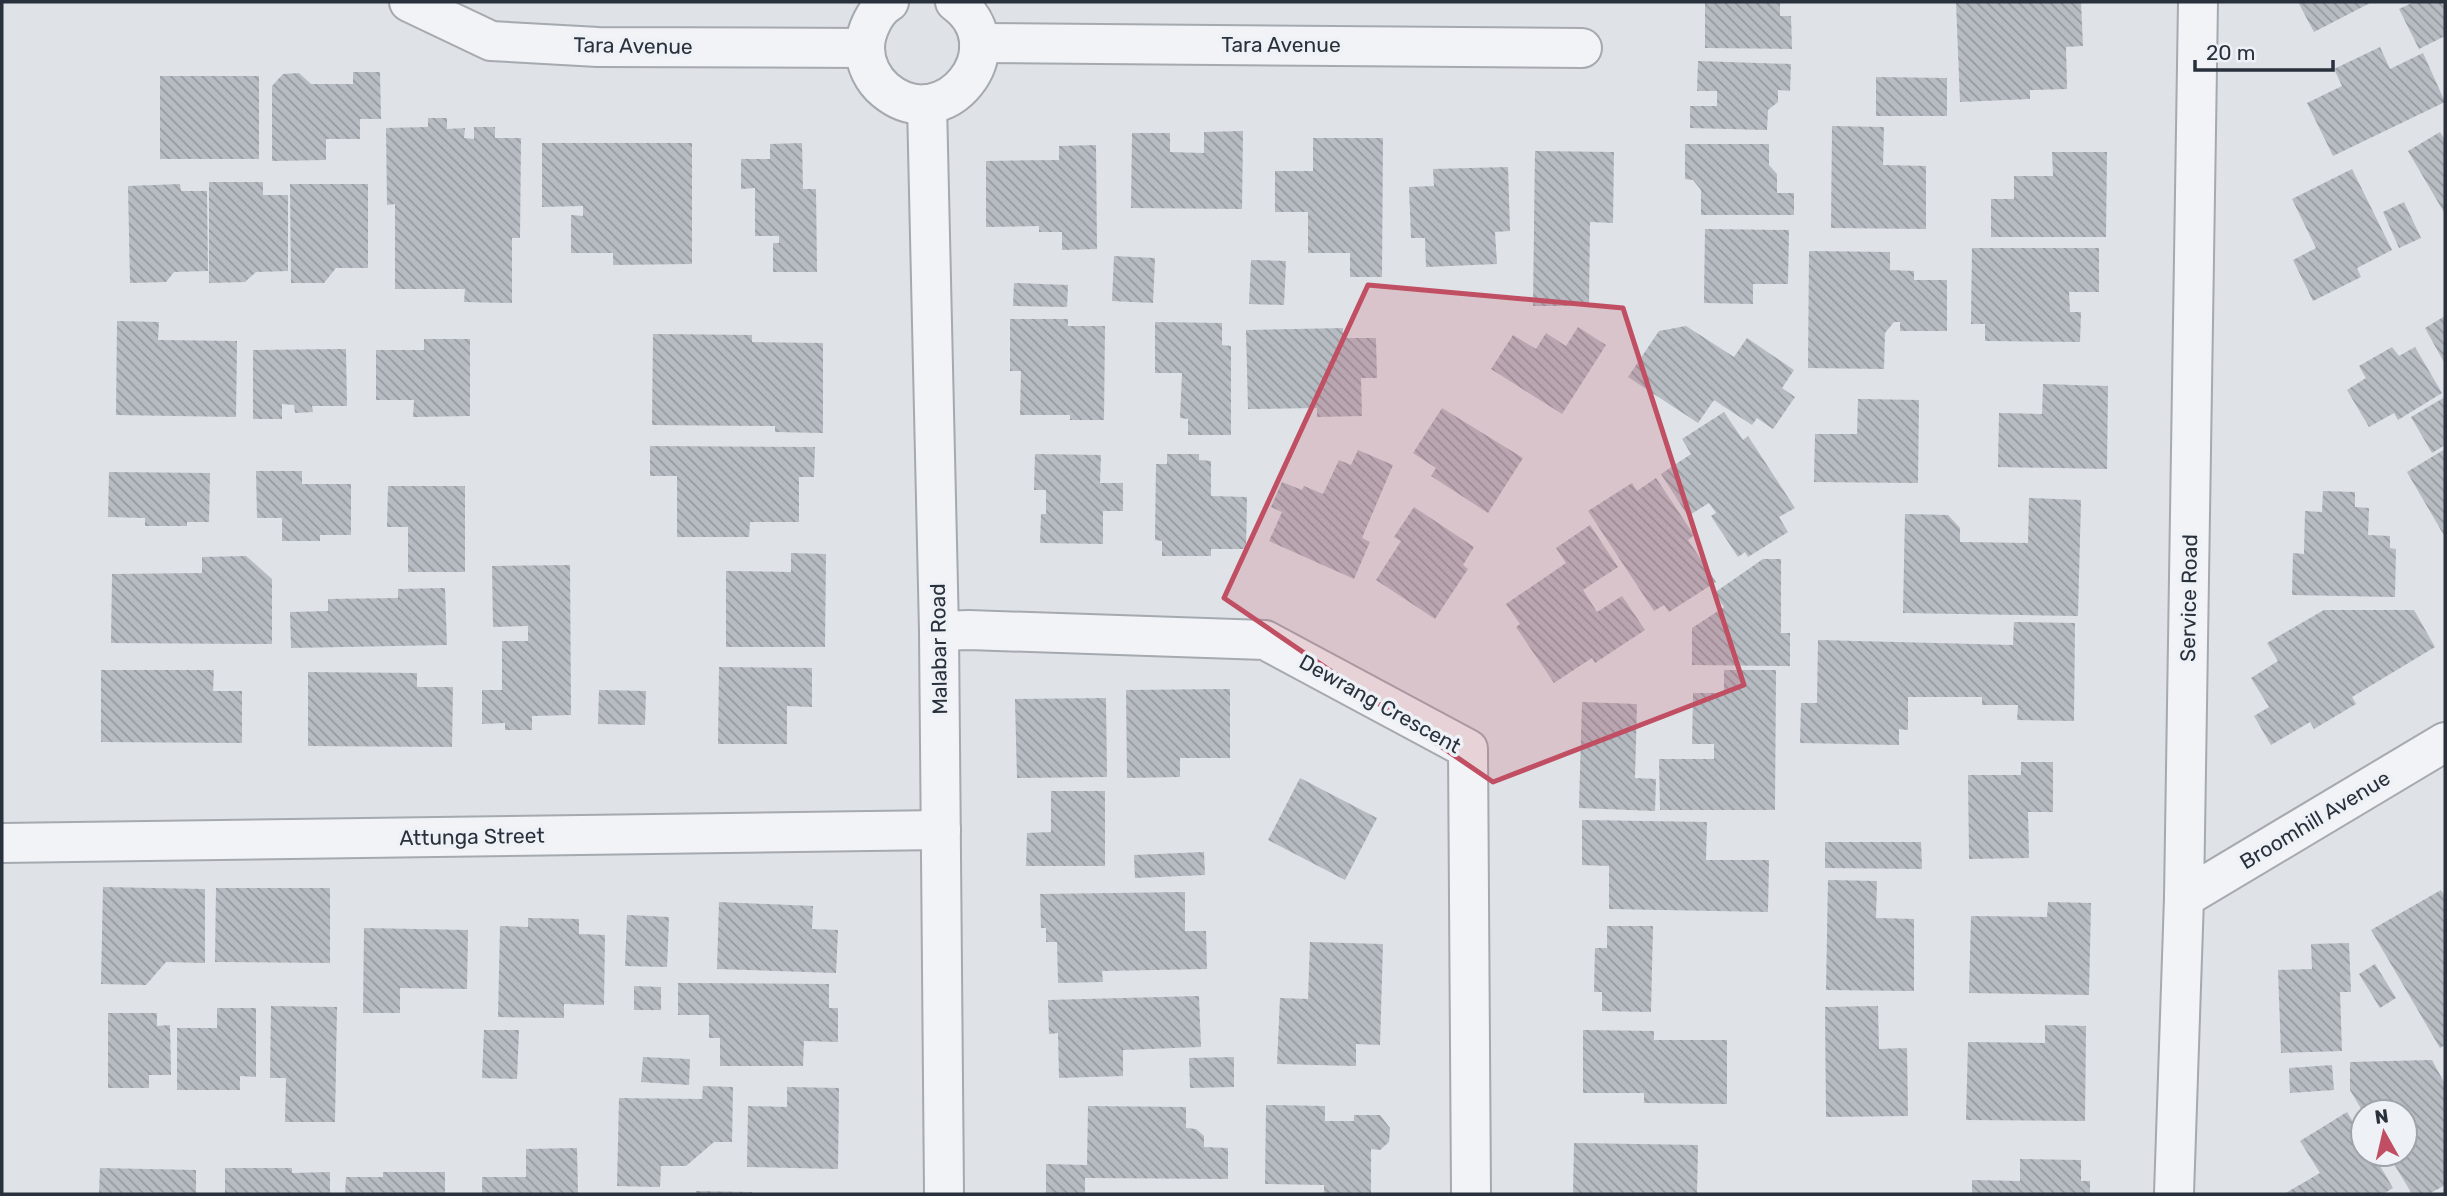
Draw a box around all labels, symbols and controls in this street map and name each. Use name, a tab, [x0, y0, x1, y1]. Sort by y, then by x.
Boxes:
scale bar	[2195, 28, 2333, 72]
street label: Tara Avenue	[573, 32, 693, 59]
street label: Tara Avenue	[1221, 32, 1341, 57]
text: 20 m	[2206, 40, 2255, 65]
street label: Service Road	[2175, 534, 2202, 662]
street label: Malabar Road	[925, 583, 952, 715]
street label: Dewrang Crescent	[1295, 649, 1465, 758]
street label: Broomhill Avenue	[2235, 765, 2394, 874]
street label: Attunga Street	[399, 823, 545, 850]
north arrow	[2349, 1098, 2419, 1168]
text: N	[2373, 1104, 2390, 1129]

